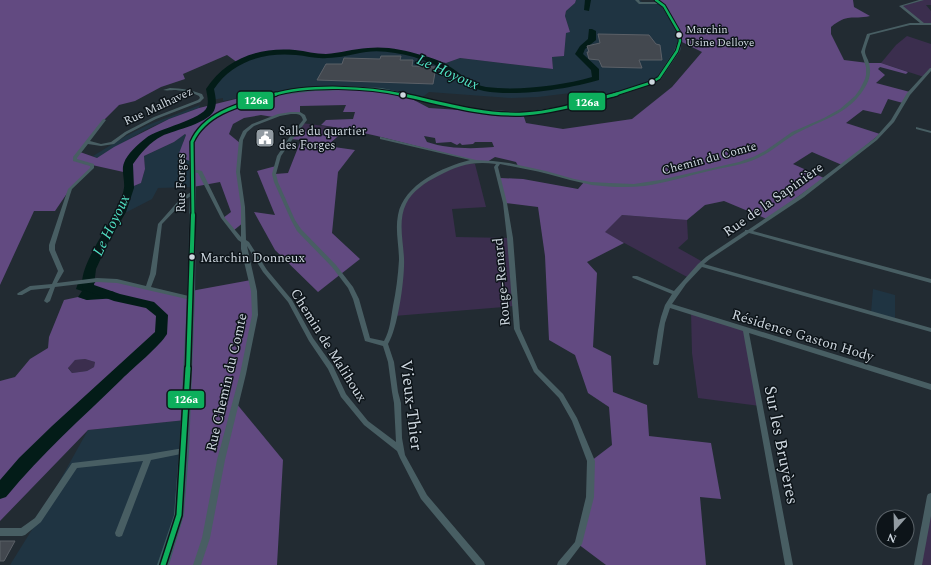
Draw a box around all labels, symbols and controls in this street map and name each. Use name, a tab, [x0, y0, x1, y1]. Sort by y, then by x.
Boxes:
place label: Marchin Usine Delloye	[686, 21, 754, 51]
marker: Marchin Usine Delloye	[674, 30, 684, 40]
water label: Le Hoyoux	[413, 48, 483, 97]
unlabelled marker	[647, 77, 657, 87]
street label: Rue Malhavez	[120, 82, 196, 131]
unlabelled marker	[398, 90, 408, 100]
line badge: 126a	[237, 91, 274, 110]
text: 126a	[244, 92, 268, 109]
line badge: 126a	[568, 92, 606, 111]
text: 126a	[575, 94, 599, 111]
place label: Salle du quartier des Forges	[279, 122, 367, 155]
public building icon: Salle du quartier des Forges	[254, 127, 276, 149]
street label: Chemin du Comte	[660, 137, 759, 180]
street label: Rue Forges	[172, 153, 191, 213]
street label: Rue de la Sapinière	[719, 157, 828, 242]
water label: Le Hoyoux	[87, 190, 136, 260]
street label: Rouge-Renard	[487, 237, 516, 327]
place label: Marchin Donneux	[200, 248, 305, 268]
marker: Marchin Donneux	[187, 252, 197, 262]
street label: Chemin de Malihoux	[285, 284, 372, 406]
street label: Résidence Gaston Hody	[729, 304, 878, 367]
street label: Rue Chemin du Comte	[200, 311, 253, 453]
street label: Vieux-Thier	[393, 358, 429, 452]
street label: Sur les Bruyères	[757, 384, 805, 507]
line badge: 126a	[167, 390, 205, 409]
text: 126a	[174, 391, 198, 408]
north arrow	[875, 509, 915, 549]
text: N	[885, 528, 899, 547]

